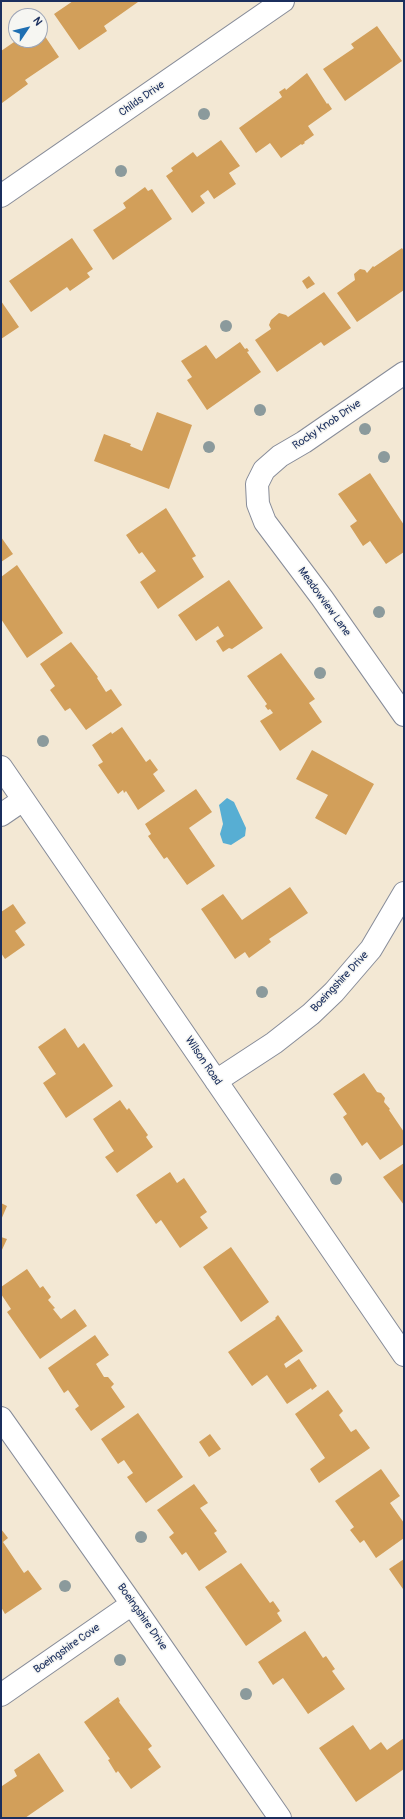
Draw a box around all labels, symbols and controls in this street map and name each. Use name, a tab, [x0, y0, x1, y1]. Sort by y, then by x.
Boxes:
north arrow	[8, 8, 48, 48]
text: N	[30, 15, 45, 28]
street label: Childs Drive	[117, 78, 167, 120]
street label: Rocky Knob Drive	[290, 397, 364, 453]
street label: Meadowview Lane	[295, 565, 353, 639]
street label: Boeingshire Drive	[308, 949, 372, 1015]
street label: Wilson Road	[182, 1034, 224, 1088]
street label: Boeingshire Drive	[114, 1581, 170, 1653]
street label: Boeingshire Cove	[31, 1621, 103, 1677]

